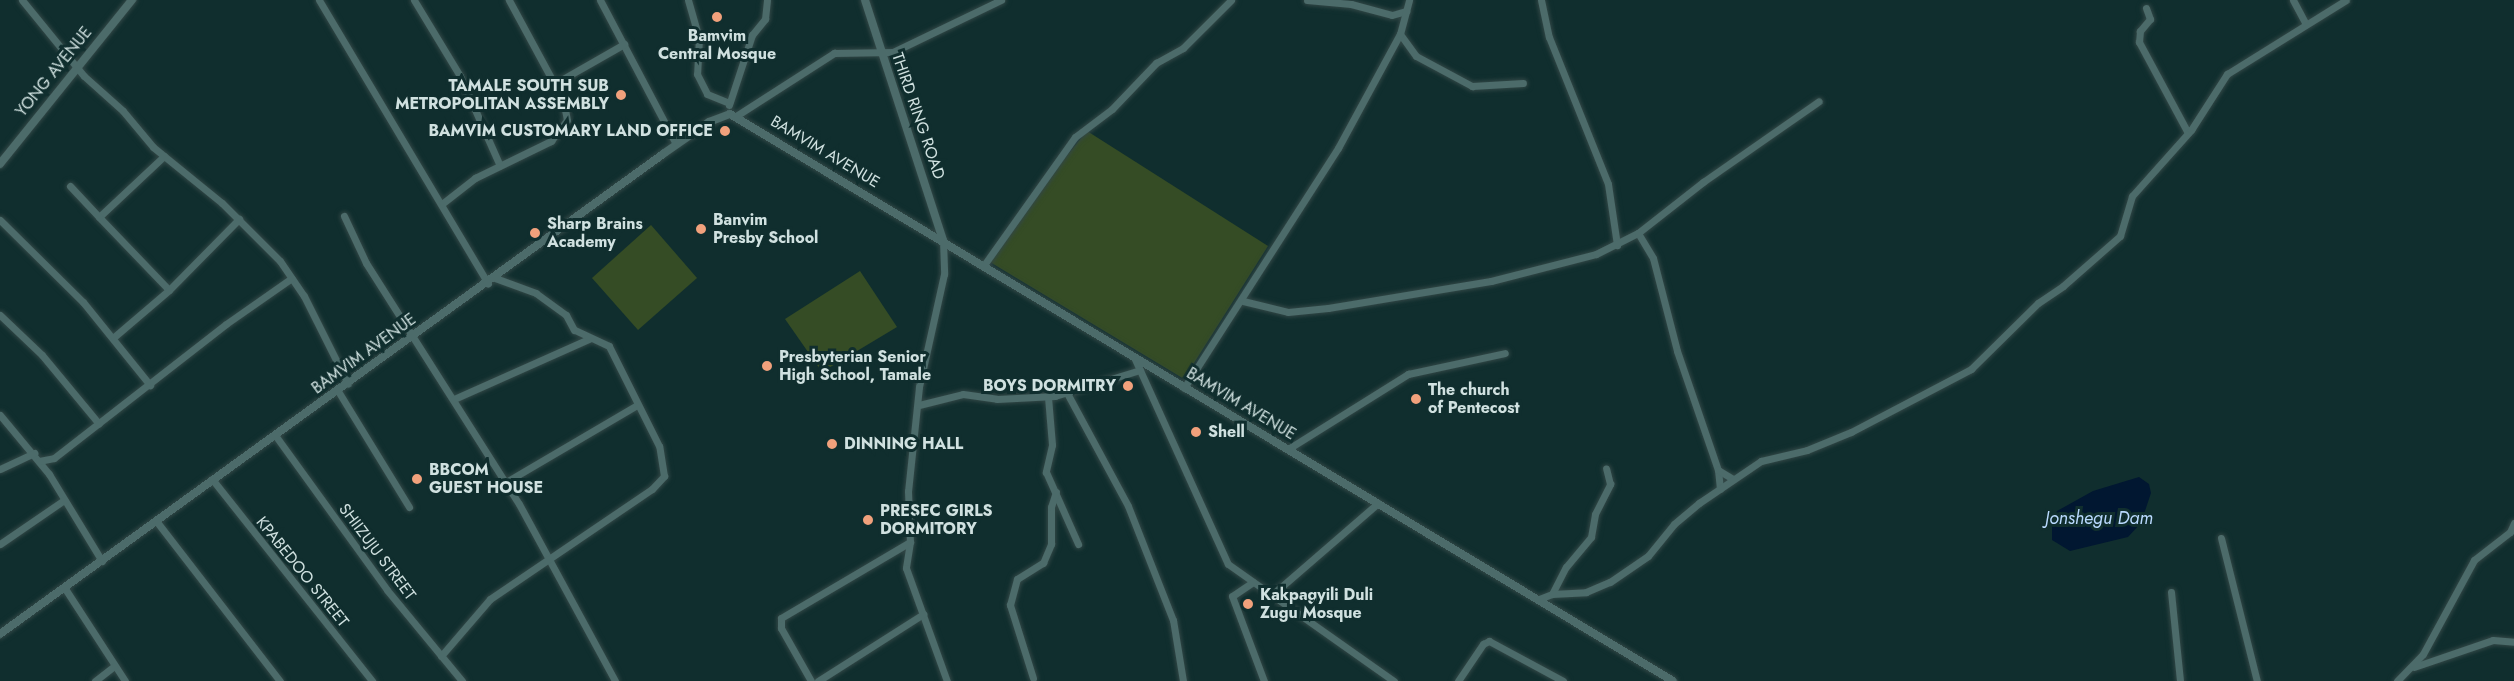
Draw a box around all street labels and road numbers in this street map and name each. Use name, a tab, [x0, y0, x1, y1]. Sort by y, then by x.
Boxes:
street label: YONG AVENUE	[12, 23, 96, 121]
street label: THIRD RING ROAD	[887, 50, 949, 182]
street label: BAMVIM AVENUE	[767, 112, 883, 192]
street label: BAMVIM AVENUE	[308, 310, 420, 398]
street label: BAMVIM AVENUE	[1183, 364, 1299, 444]
street label: SHIIZUJU STREET	[335, 500, 419, 604]
street label: KPABEDOO STREET	[252, 513, 352, 631]

